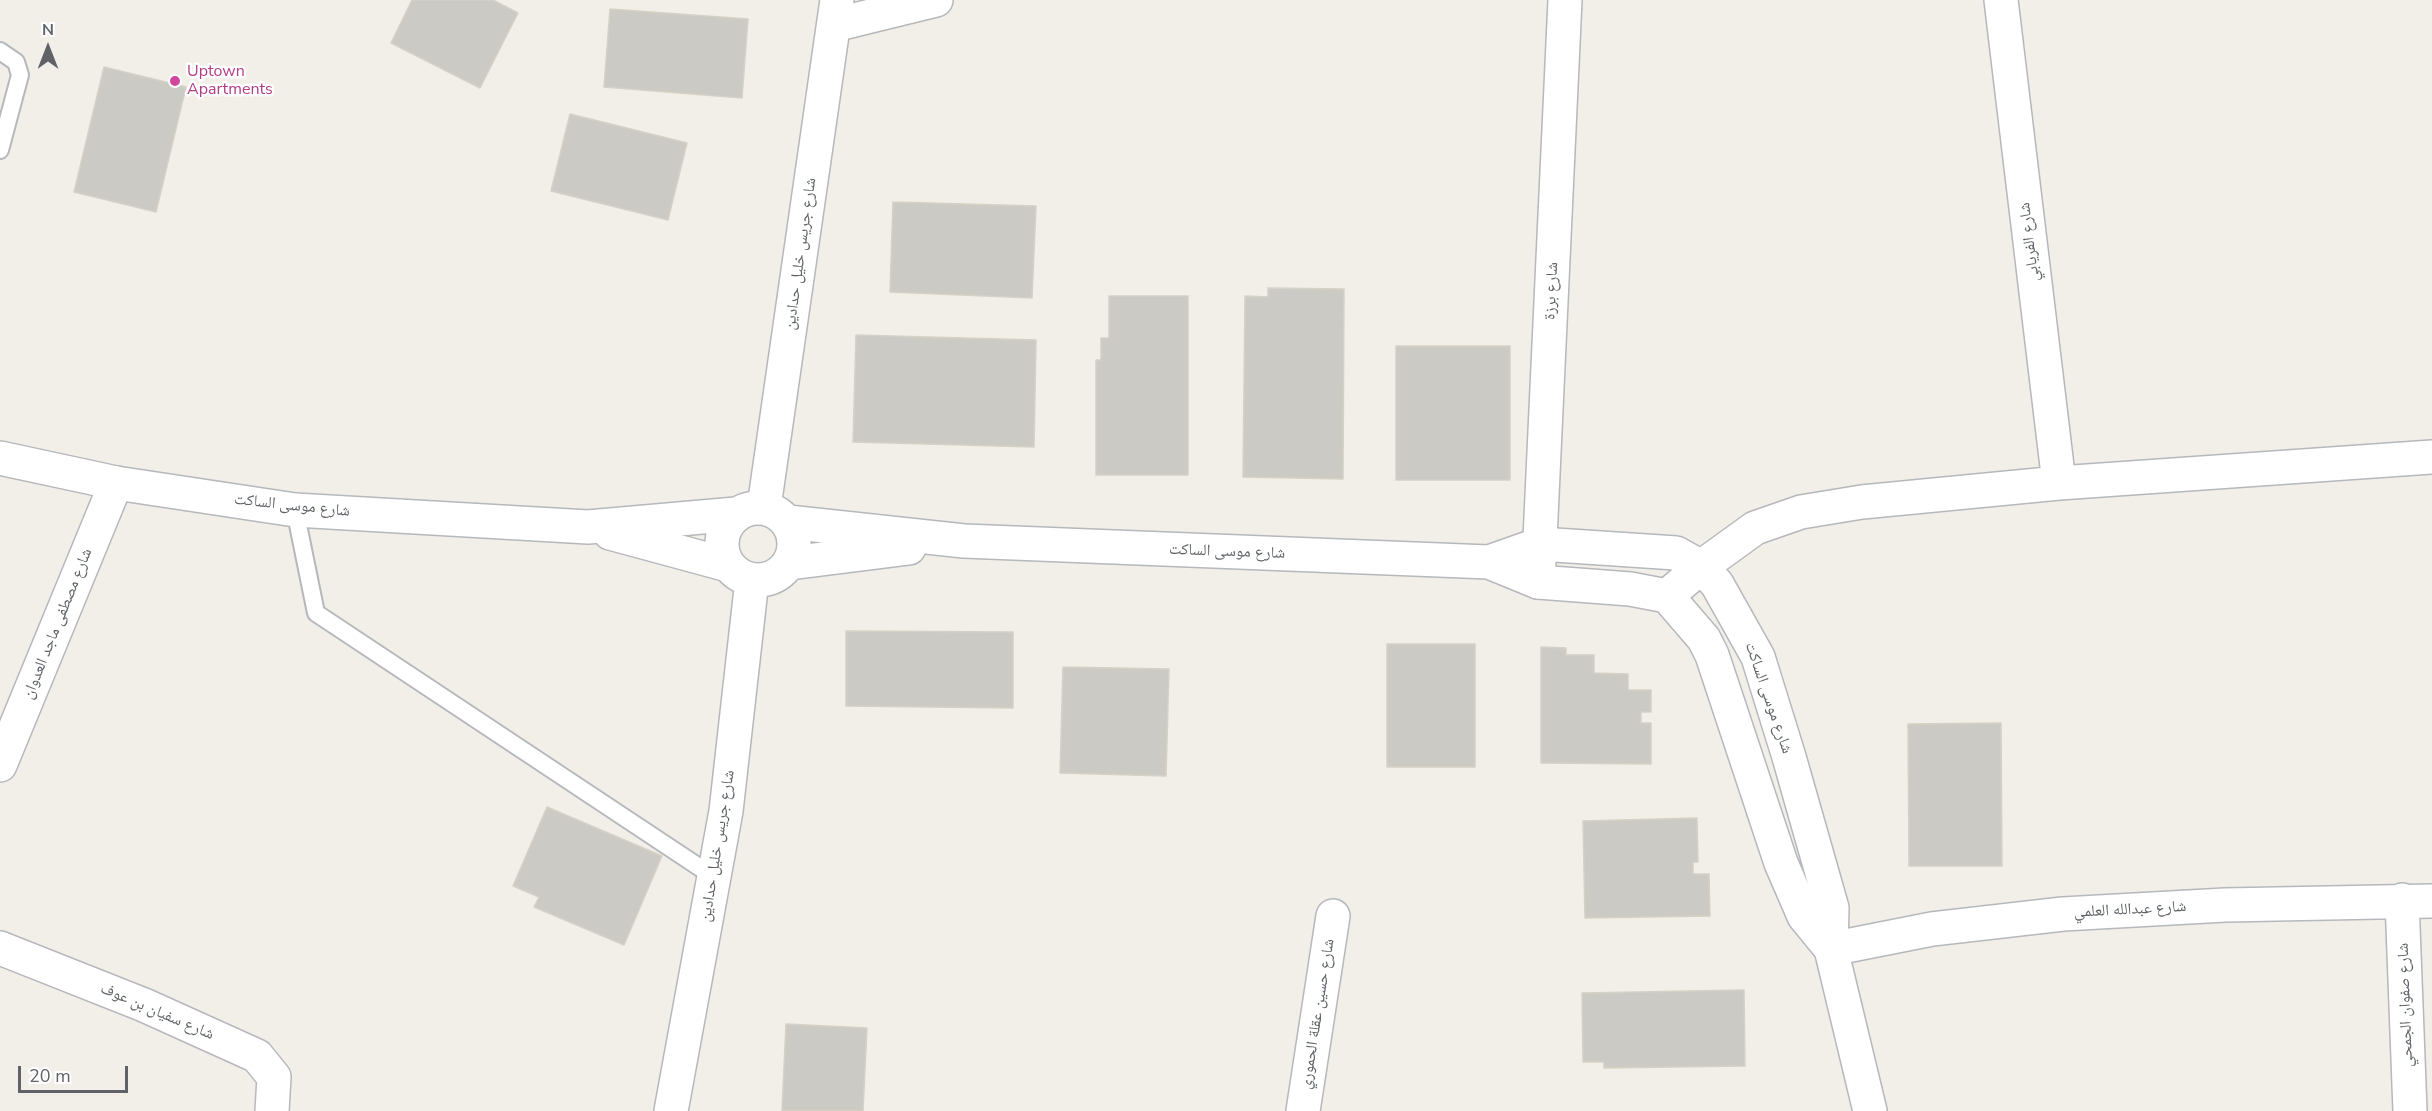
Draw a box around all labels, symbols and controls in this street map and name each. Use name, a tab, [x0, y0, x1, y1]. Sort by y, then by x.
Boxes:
north arrow	[18, 18, 78, 78]
text: N	[42, 19, 54, 41]
place label: Uptown Apartments	[187, 62, 273, 100]
marker: Uptown Apartments	[168, 74, 182, 88]
street label: شارع جريس خليل حدادين	[781, 177, 821, 331]
street label: شارع الفريابي	[2016, 201, 2044, 283]
street label: شارع برزة	[1541, 261, 1563, 321]
street label: شارع موسى الساكت	[233, 490, 351, 522]
street label: شارع موسى الساكت	[1168, 540, 1286, 564]
street label: شارع مصطفى ماجد العدوان	[19, 546, 97, 702]
street label: شارع موسى الساكت	[1740, 640, 1796, 756]
street label: شارع جريس خليل حدادين	[697, 769, 739, 923]
street label: شارع عبدالله العلمي	[2073, 897, 2187, 923]
street label: شارع حسين عقلة الحموري	[1297, 937, 1339, 1091]
street label: شارع صفوان الجمحي	[2394, 943, 2418, 1067]
street label: شارع سفيان بن عوف	[97, 979, 217, 1045]
scale bar	[21, 1054, 130, 1092]
text: 20 m	[29, 1064, 71, 1088]

